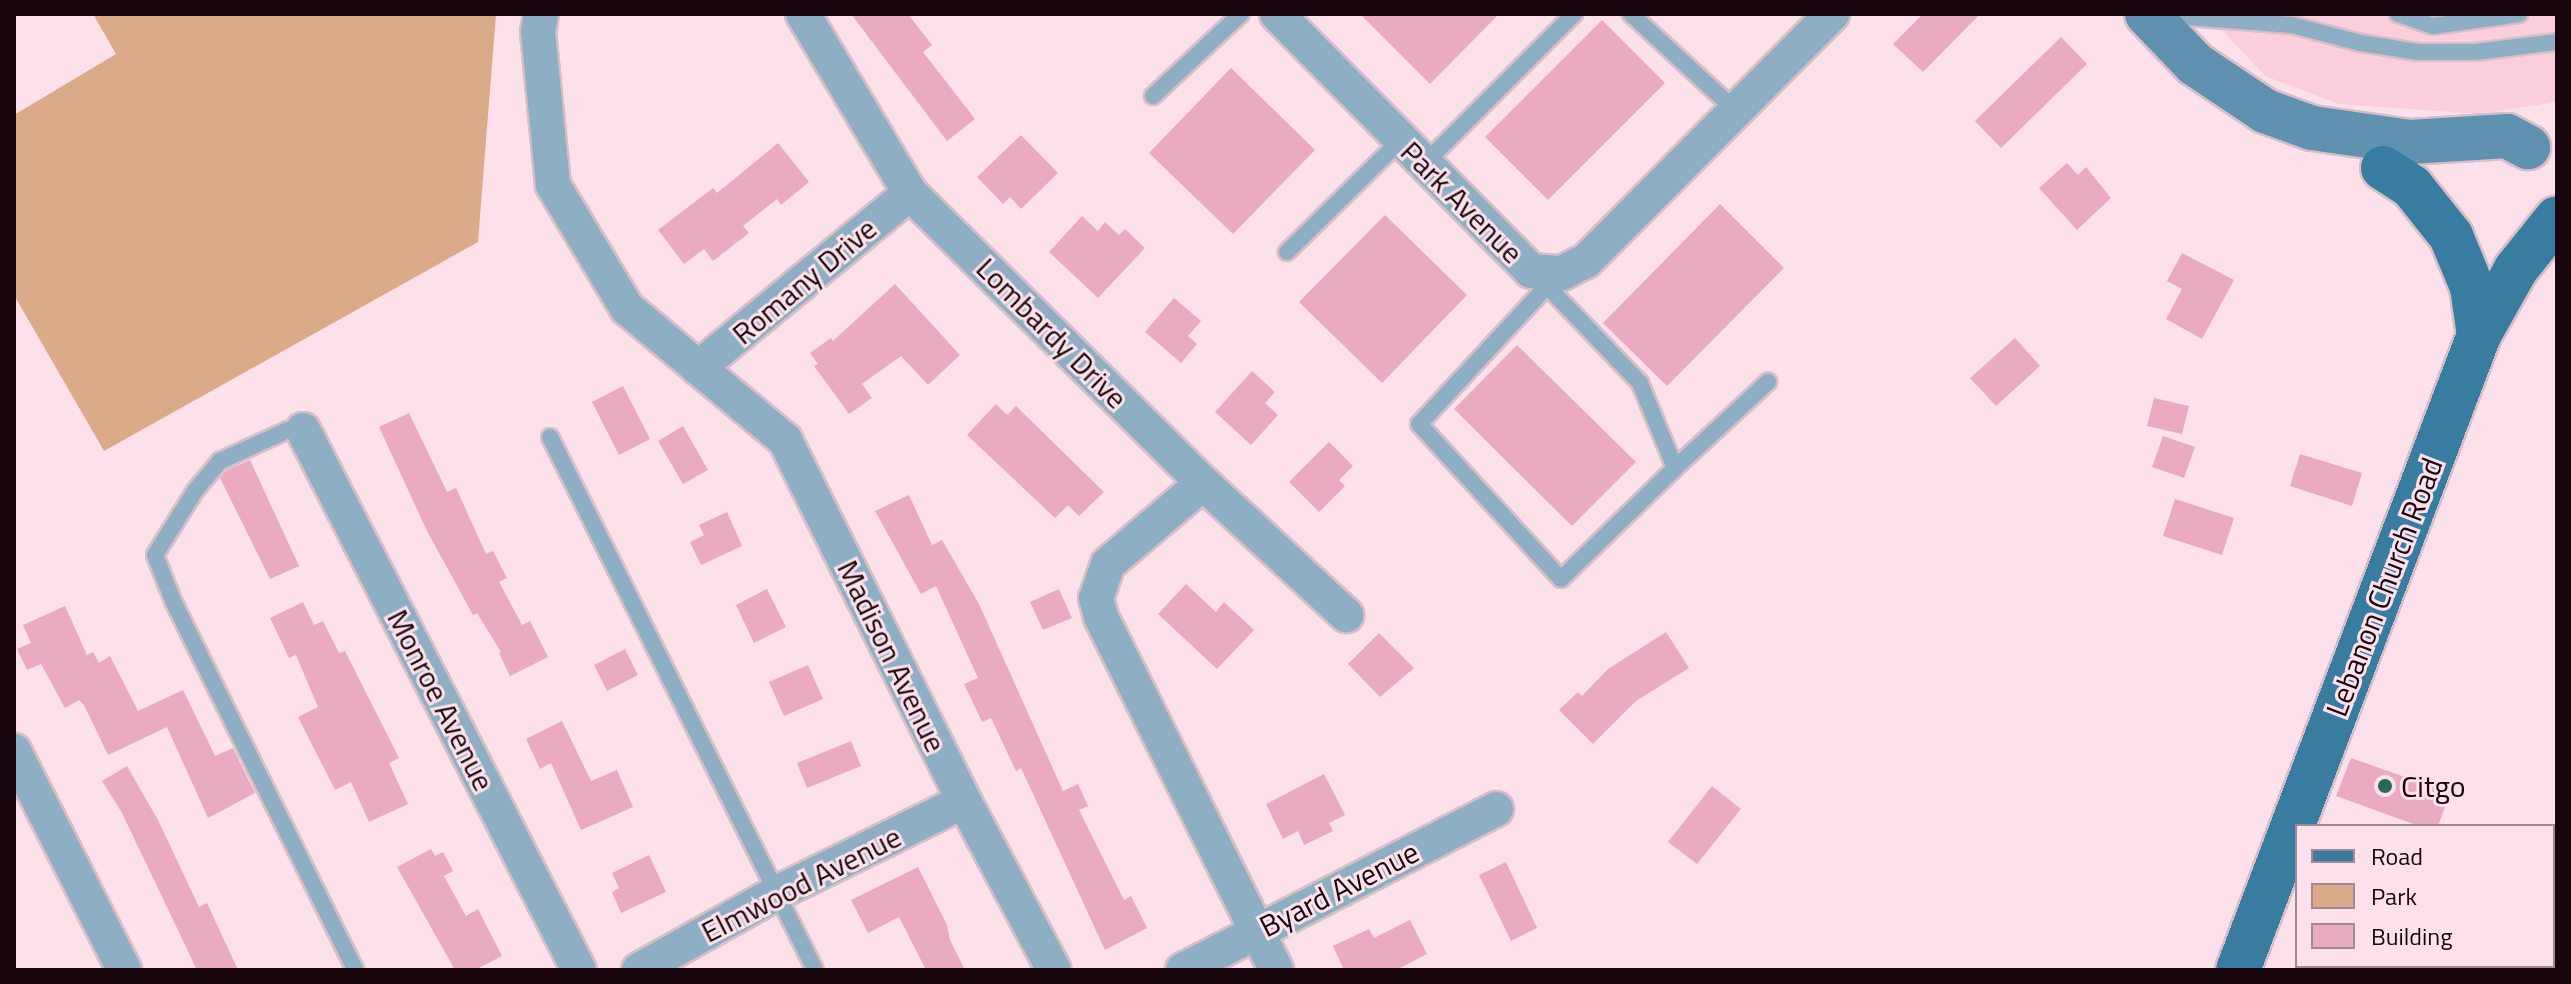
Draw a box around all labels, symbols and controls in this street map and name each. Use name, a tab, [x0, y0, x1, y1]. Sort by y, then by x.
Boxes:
street label: Park Avenue	[1393, 133, 1531, 271]
street label: Romany Drive	[725, 210, 883, 352]
street label: Lombardy Drive	[969, 250, 1135, 416]
street label: Lebanon Church Road	[2318, 453, 2450, 721]
street label: Madison Avenue	[830, 554, 954, 758]
street label: Monroe Avenue	[380, 603, 502, 797]
place label: Citgo	[2401, 768, 2466, 804]
marker: Citgo	[2376, 777, 2394, 795]
street label: Elmwood Avenue	[695, 818, 907, 950]
legend	[2295, 824, 2555, 968]
street label: Byard Avenue	[1253, 833, 1425, 945]
text: Road	[2371, 838, 2423, 874]
text: Park	[2371, 878, 2417, 914]
text: Building	[2371, 918, 2453, 954]

